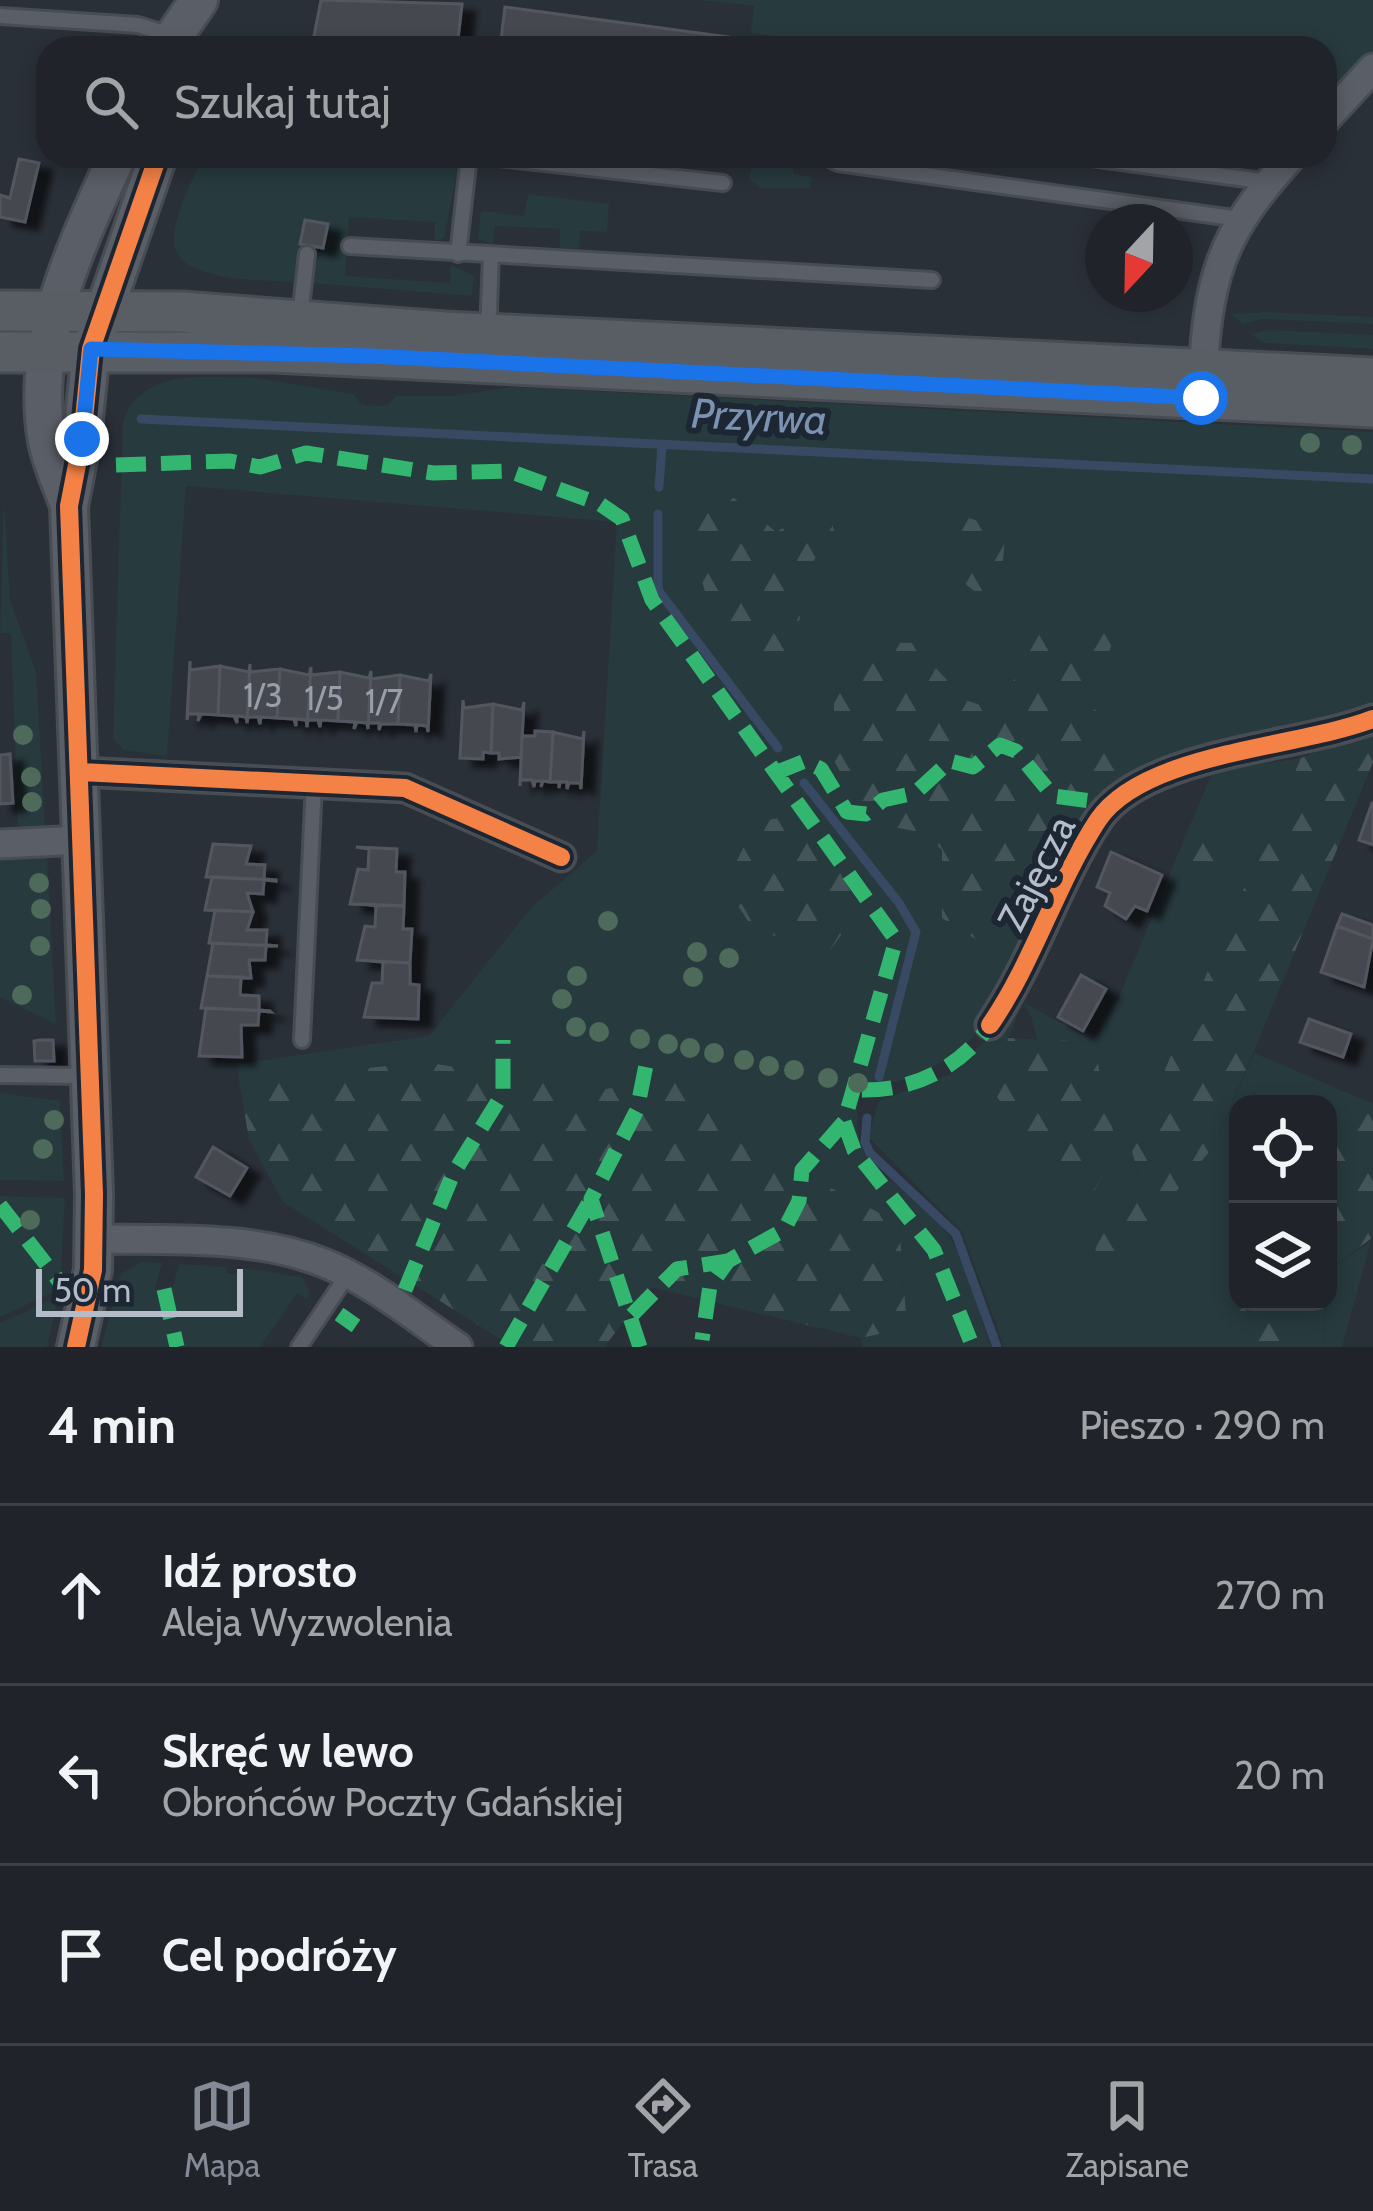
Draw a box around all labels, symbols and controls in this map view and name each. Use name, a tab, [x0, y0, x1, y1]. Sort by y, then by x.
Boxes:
search box	[36, 36, 1337, 168]
icon: search	[78, 69, 144, 135]
text: Szukaj tutaj	[174, 75, 391, 129]
north arrow	[1085, 204, 1193, 312]
route start	[1174, 371, 1228, 425]
water label: Przyrwa	[690, 386, 828, 446]
route end	[55, 412, 109, 466]
house number: 1/3	[243, 675, 283, 715]
house number: 1/5	[304, 678, 344, 718]
house number: 1/7	[365, 681, 403, 721]
street label: Zajęcza	[987, 807, 1085, 939]
map controls	[1229, 1095, 1337, 1311]
button: locate	[1229, 1095, 1337, 1203]
button: layers	[1229, 1203, 1337, 1311]
scale bar	[36, 1263, 243, 1316]
text: 50 m	[54, 1270, 131, 1310]
text: 4 min	[48, 1394, 176, 1456]
text: Pieszo · 290 m	[1080, 1401, 1325, 1449]
text: Idź prosto	[162, 1544, 357, 1598]
icon: ahead	[48, 1562, 114, 1628]
text: 270 m	[1215, 1571, 1325, 1619]
text: Aleja Wyzwolenia	[162, 1598, 452, 1646]
text: Skręć w lewo	[162, 1724, 414, 1778]
icon: left	[48, 1742, 114, 1808]
text: 20 m	[1234, 1751, 1325, 1799]
text: Obrońców Poczty Gdańskiej	[162, 1778, 624, 1826]
icon: arrive	[48, 1922, 114, 1988]
text: Cel podróży	[162, 1928, 397, 1982]
tab: Mapa	[184, 2073, 260, 2185]
tab: Trasa	[628, 2073, 698, 2185]
tab: Zapisane	[1065, 2073, 1189, 2185]

